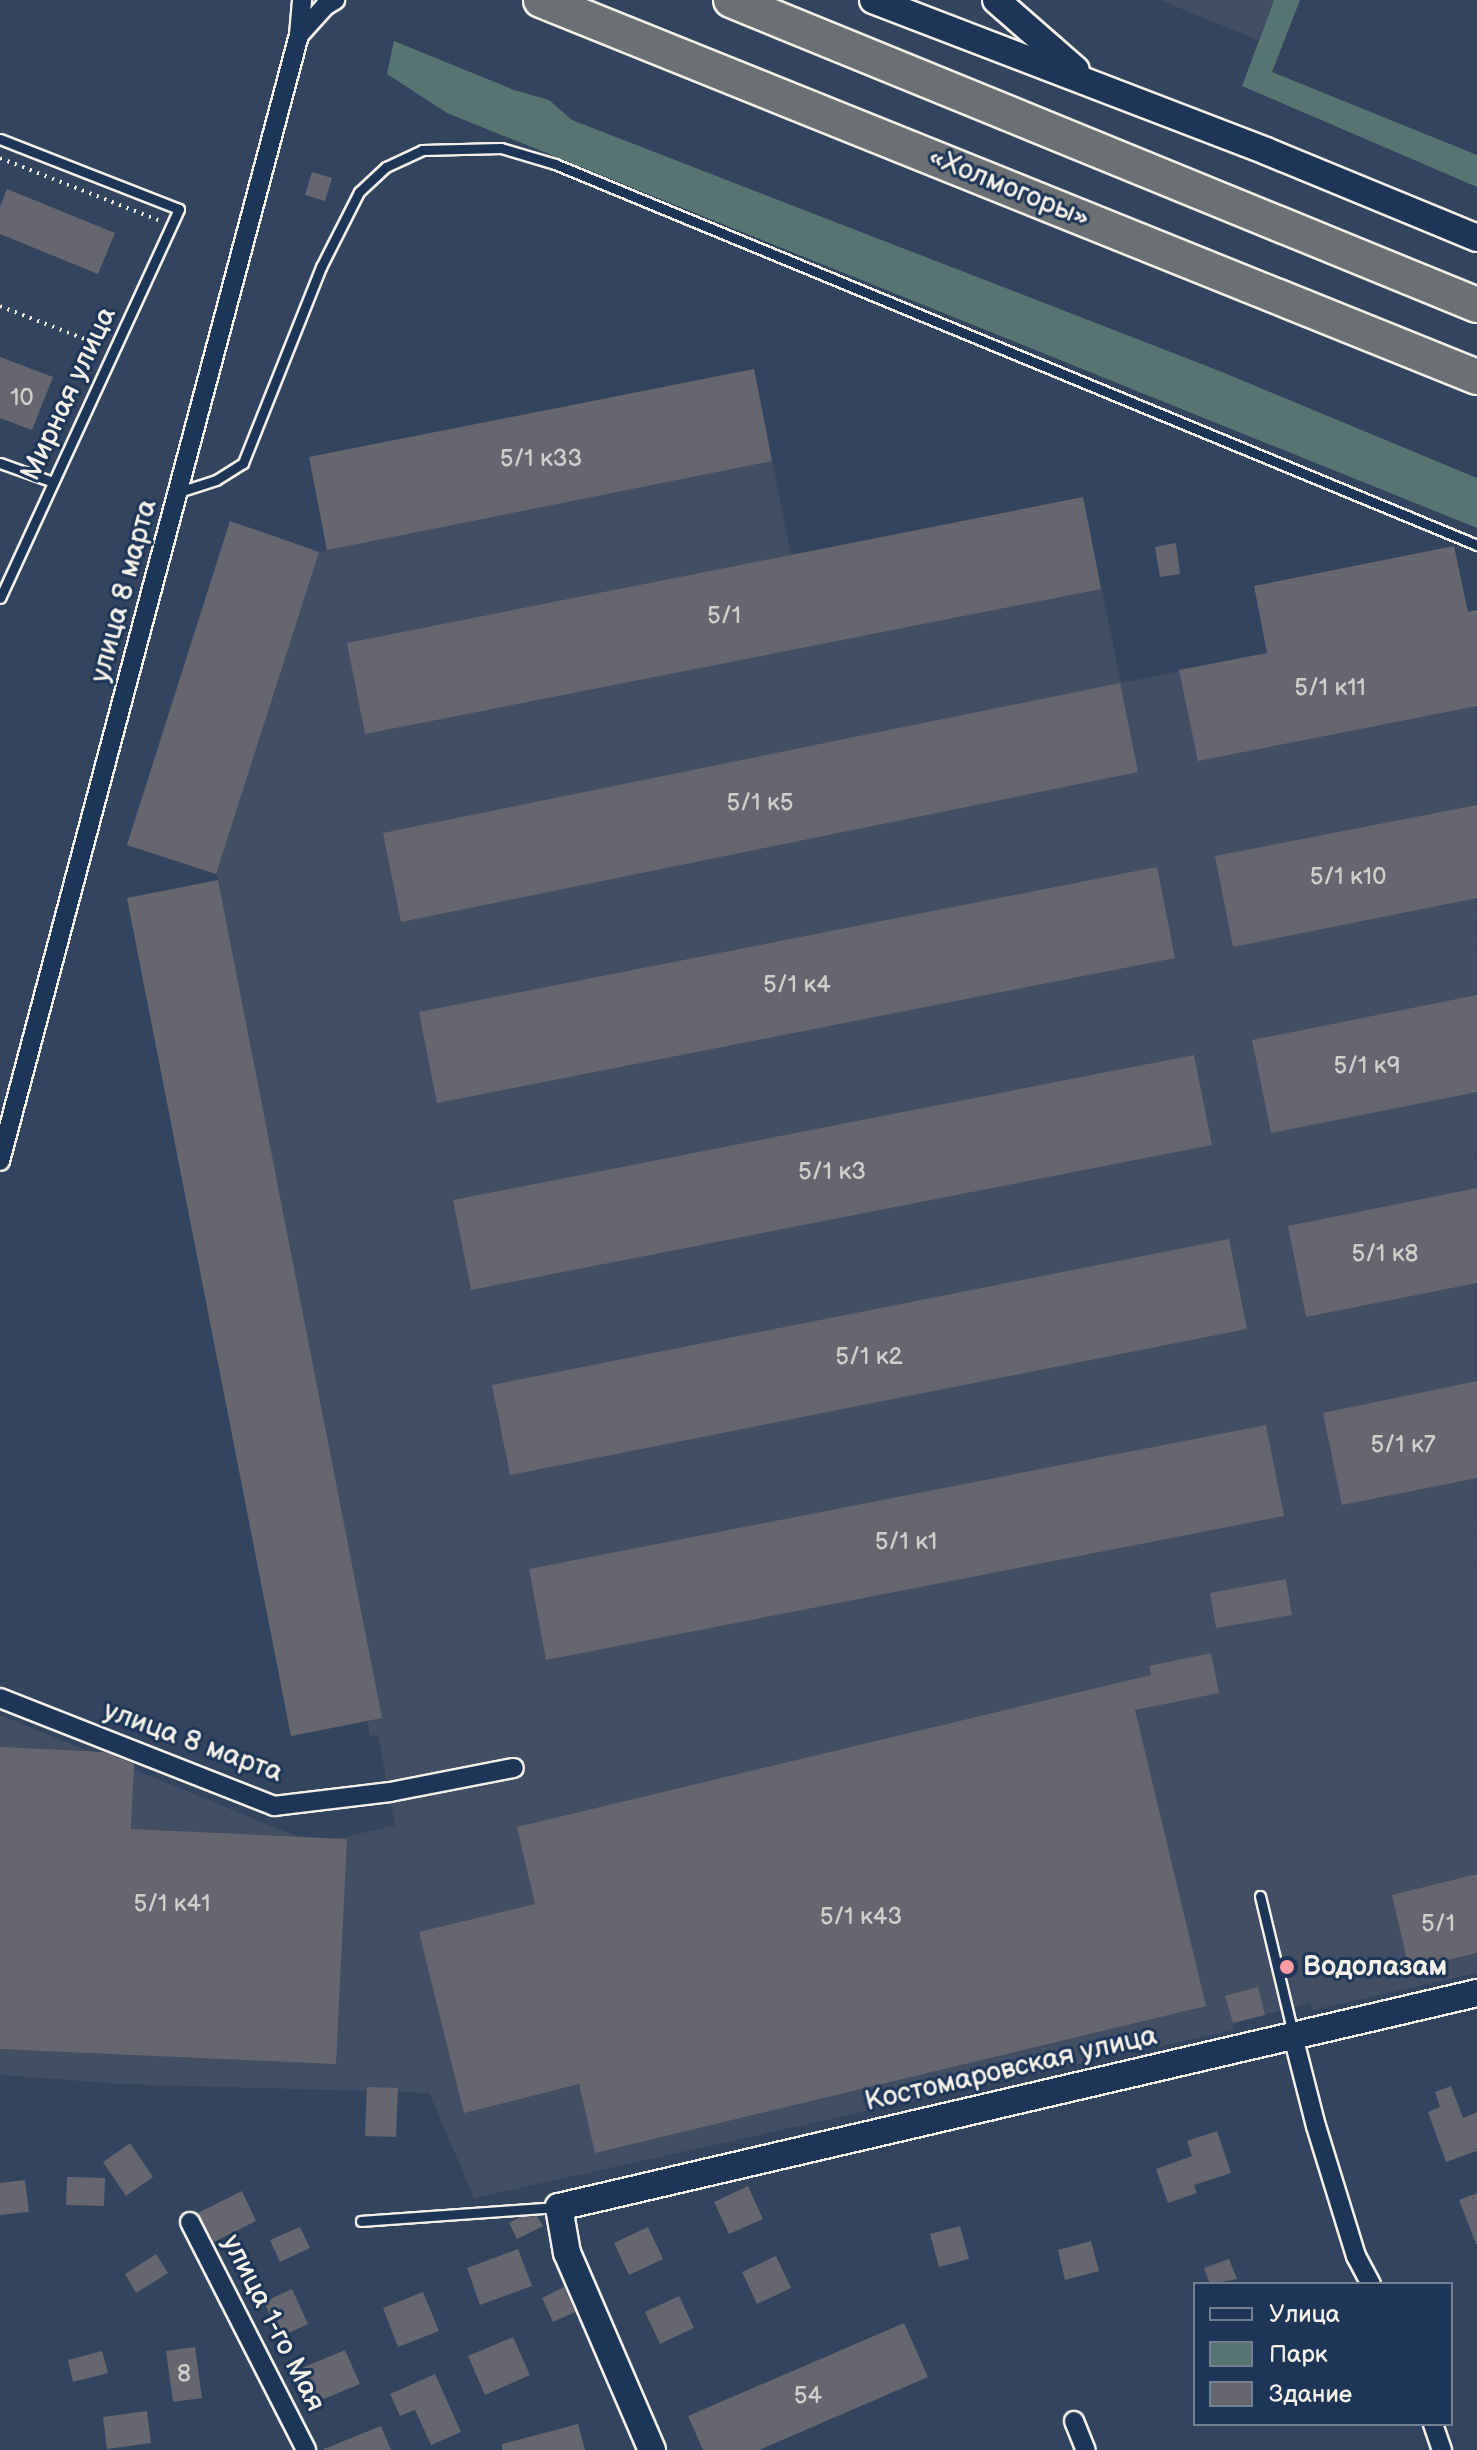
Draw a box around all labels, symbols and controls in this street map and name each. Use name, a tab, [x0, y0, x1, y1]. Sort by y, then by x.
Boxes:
street label: «Холмогоры»	[923, 140, 1095, 236]
street label: Мирная улица	[14, 302, 124, 486]
house number: 10	[10, 384, 34, 412]
house number: 5/1 к33	[500, 445, 582, 473]
street label: улица 8 марта	[83, 496, 165, 686]
house number: 5/1	[707, 602, 741, 630]
house number: 5/1 к11	[1294, 674, 1366, 702]
house number: 5/1 к5	[727, 789, 793, 817]
house number: 5/1 к10	[1310, 863, 1386, 891]
house number: 5/1 к4	[763, 971, 831, 999]
house number: 5/1 к9	[1333, 1052, 1401, 1080]
house number: 5/1 к3	[798, 1158, 866, 1186]
house number: 5/1 к8	[1351, 1240, 1419, 1268]
house number: 5/1 к2	[835, 1343, 903, 1371]
house number: 5/1 к7	[1371, 1431, 1435, 1459]
house number: 5/1 к1	[875, 1528, 937, 1556]
street label: улица 8 марта	[99, 1694, 287, 1790]
house number: 5/1 к41	[133, 1890, 211, 1918]
house number: 5/1 к43	[820, 1903, 902, 1931]
house number: 5/1	[1421, 1910, 1455, 1938]
place label: Водолазам	[1303, 1950, 1447, 1984]
marker: Водолазам	[1278, 1958, 1296, 1976]
street label: Костомаровская улица	[862, 2019, 1160, 2119]
street label: улица 1-го Мая	[214, 2229, 332, 2417]
legend	[1193, 2282, 1453, 2426]
text: Улица	[1269, 2300, 1340, 2329]
text: Парк	[1269, 2340, 1327, 2369]
house number: 8	[177, 2360, 191, 2388]
text: Здание	[1269, 2380, 1352, 2409]
house number: 54	[794, 2382, 822, 2410]

